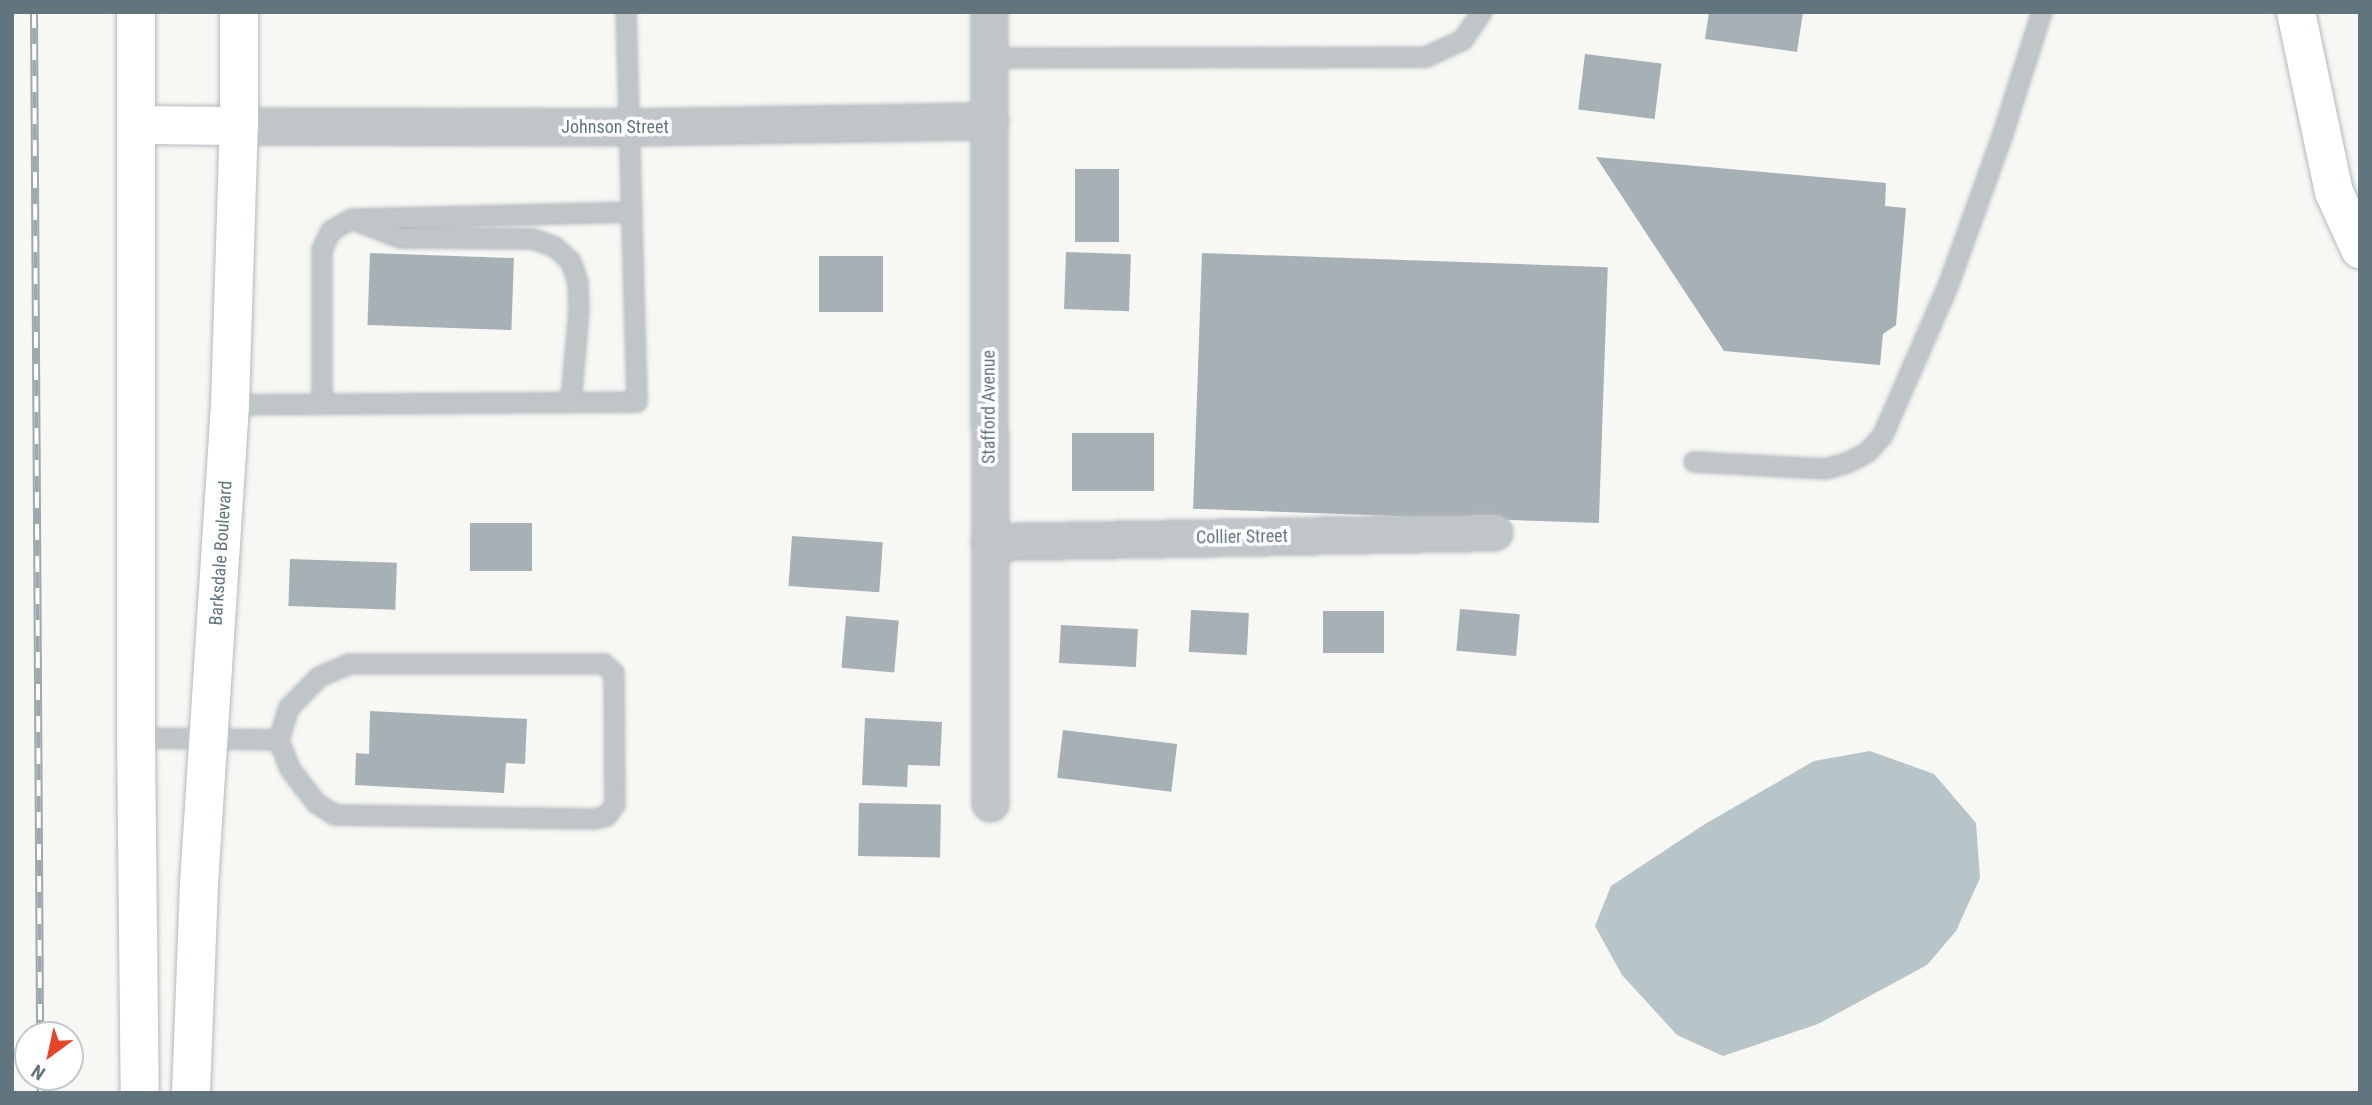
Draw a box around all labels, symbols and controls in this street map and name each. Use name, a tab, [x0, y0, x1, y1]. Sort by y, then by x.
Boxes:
street label: Johnson Street	[561, 116, 669, 138]
street label: Stafford Avenue	[978, 350, 1000, 464]
street label: Barksdale Boulevard	[205, 480, 237, 626]
street label: Collier Street	[1196, 525, 1288, 549]
north arrow	[14, 1021, 84, 1091]
text: N	[27, 1060, 50, 1085]

